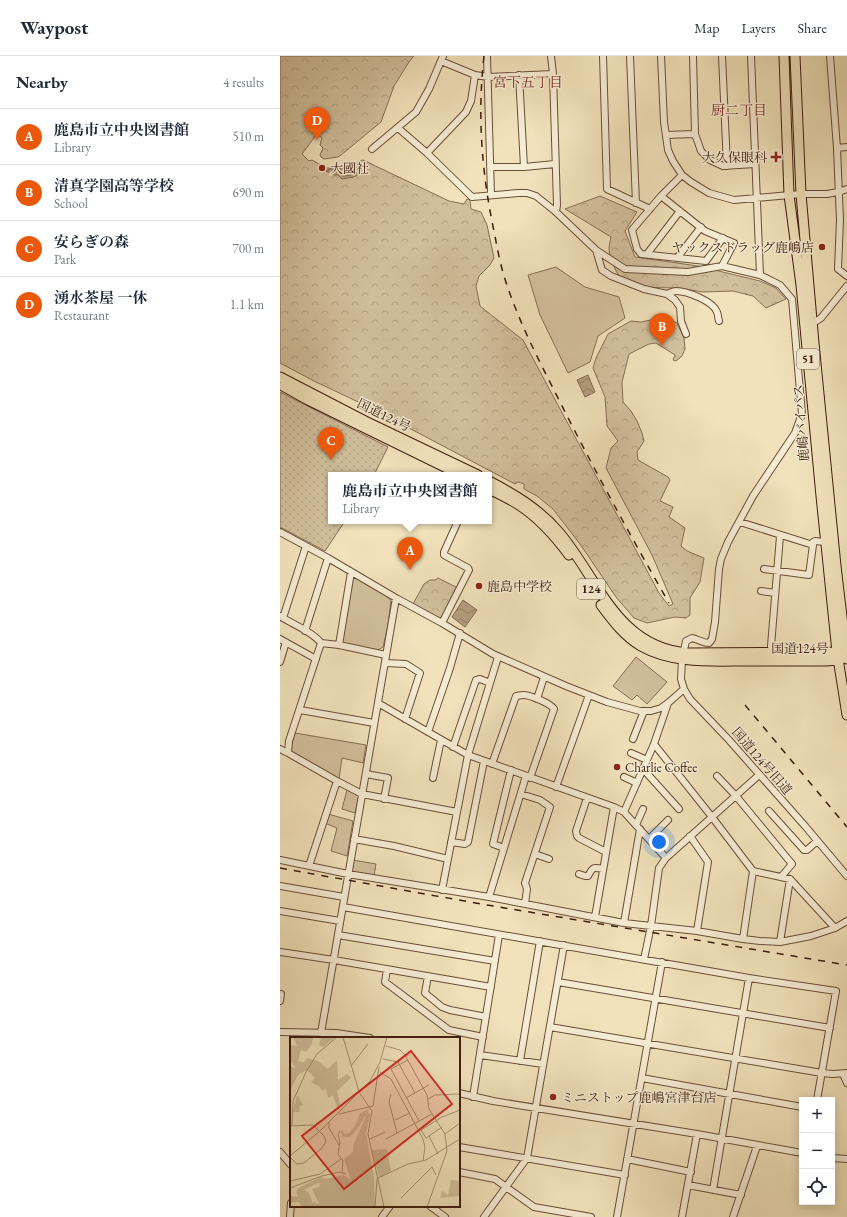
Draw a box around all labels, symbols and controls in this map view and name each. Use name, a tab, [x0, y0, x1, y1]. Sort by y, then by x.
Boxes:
text: Waypost	[20, 15, 88, 40]
text: Map	[694, 19, 719, 37]
text: Layers	[741, 19, 776, 37]
text: Share	[798, 19, 827, 37]
text: Nearby	[16, 71, 68, 93]
district label: 宮下五丁目	[493, 73, 563, 91]
text: 4 results	[223, 74, 264, 91]
district label: 厨二丁目	[711, 101, 767, 119]
pin: D	[304, 107, 330, 140]
text: 鹿島市立中央図書館	[54, 120, 189, 139]
text: A	[24, 128, 34, 145]
text: 510 m	[233, 128, 264, 145]
text: Library	[54, 139, 91, 156]
place label: 大久保眼科	[702, 149, 767, 166]
marker: 大久保眼科	[770, 151, 782, 163]
place label: 大國社	[330, 160, 369, 177]
marker: 大國社	[317, 163, 327, 173]
text: 清真学園高等学校	[54, 176, 174, 195]
text: B	[25, 184, 33, 201]
text: 690 m	[233, 184, 264, 201]
text: School	[54, 195, 88, 212]
text: 安らぎの森	[54, 232, 129, 251]
place label: ヤックスドラッグ鹿嶋店	[671, 239, 814, 256]
text: C	[24, 240, 34, 257]
text: 700 m	[233, 240, 264, 257]
marker: ヤックスドラッグ鹿嶋店	[817, 242, 827, 252]
text: Park	[54, 251, 76, 268]
text: 湧水茶屋 一休	[54, 288, 148, 307]
text: D	[24, 296, 34, 313]
text: 1.1 km	[230, 296, 264, 313]
text: Restaurant	[54, 307, 109, 324]
pin: B	[649, 313, 675, 346]
road number: 51	[797, 349, 819, 369]
street label: 鹿嶋バイパス	[789, 384, 813, 462]
street label: 国道124号	[354, 395, 414, 435]
pin: C	[318, 427, 344, 460]
popup	[328, 472, 492, 524]
text: 鹿島市立中央図書館	[342, 481, 478, 500]
text: Library	[342, 500, 380, 517]
pin: A	[397, 537, 423, 570]
place label: 鹿島中学校	[487, 578, 552, 595]
road number: 124	[577, 579, 605, 599]
marker: 鹿島中学校	[474, 581, 484, 591]
street label: 国道124号	[771, 640, 829, 657]
street label: 国道124号旧道	[728, 724, 796, 798]
place label: Charlie Coffee	[625, 759, 697, 776]
marker: Charlie Coffee	[612, 762, 622, 772]
your location	[649, 832, 669, 852]
inset map	[290, 1037, 460, 1207]
place label: ミニストップ鹿嶋宮津台店	[561, 1089, 717, 1106]
marker: ミニストップ鹿嶋宮津台店	[548, 1092, 558, 1102]
map controls	[799, 1097, 835, 1205]
button: +	[799, 1097, 835, 1133]
button: −	[799, 1133, 835, 1169]
button: locate	[799, 1169, 835, 1205]

